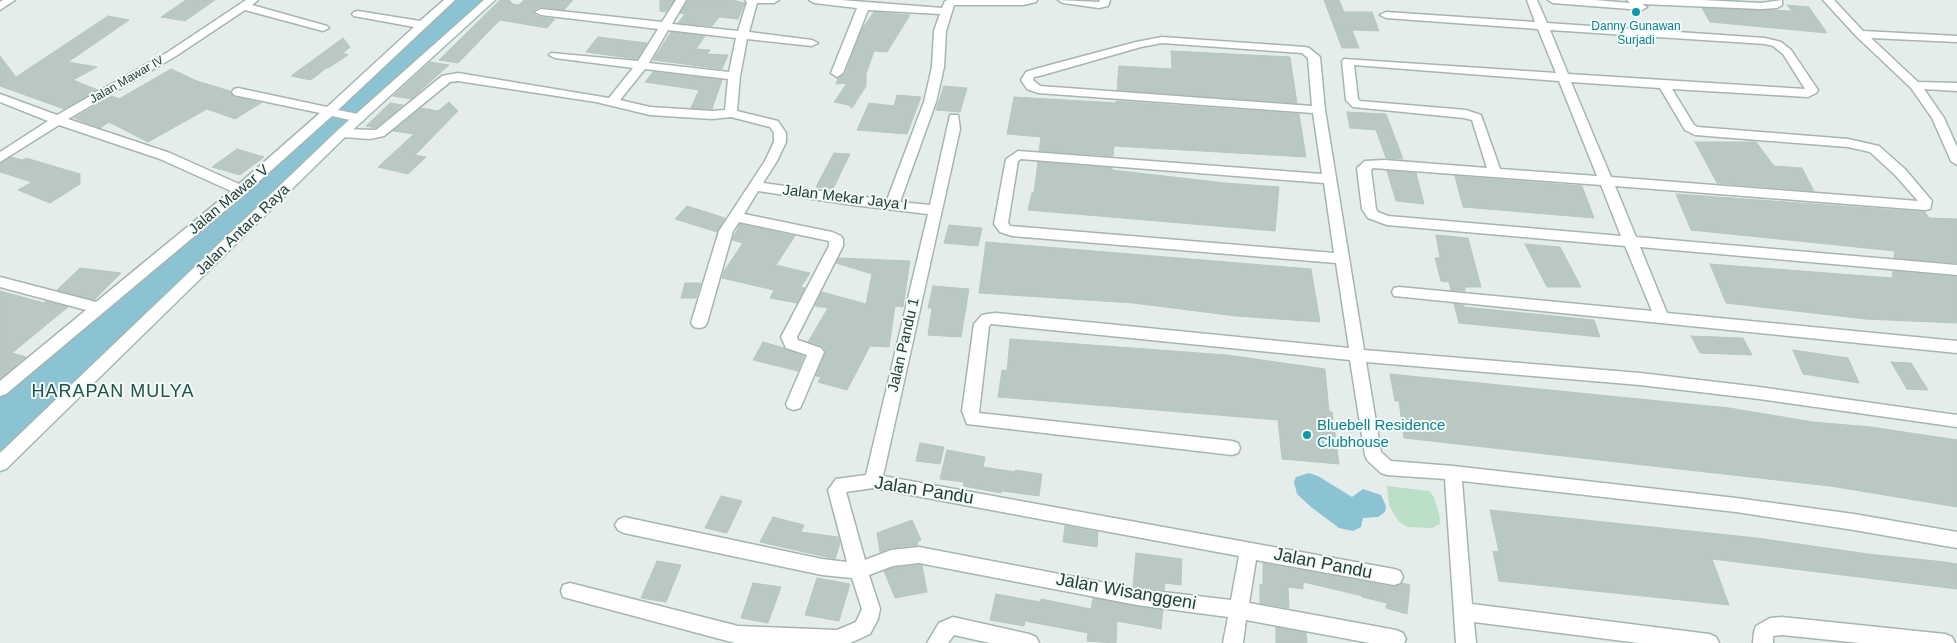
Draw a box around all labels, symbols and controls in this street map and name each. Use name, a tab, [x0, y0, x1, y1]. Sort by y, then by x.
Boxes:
marker: Danny Gunawan Surjadi	[1630, 6, 1642, 18]
place label: Danny Gunawan Surjadi	[1591, 20, 1681, 48]
street label: Jalan Mawar IV	[88, 53, 166, 107]
street label: Jalan Mawar V	[185, 161, 273, 239]
street label: Jalan Antara Raya	[192, 181, 294, 279]
street label: Jalan Mekar Jaya I	[781, 181, 909, 215]
street label: Jalan Pandu 1	[884, 296, 924, 394]
district label: HARAPAN MULYA	[30, 381, 196, 403]
place label: Bluebell Residence Clubhouse	[1317, 417, 1445, 452]
marker: Bluebell Residence Clubhouse	[1301, 429, 1313, 441]
street label: Jalan Pandu	[873, 473, 975, 509]
street label: Jalan Pandu	[1272, 544, 1374, 584]
street label: Jalan Wisanggeni	[1054, 569, 1198, 615]

